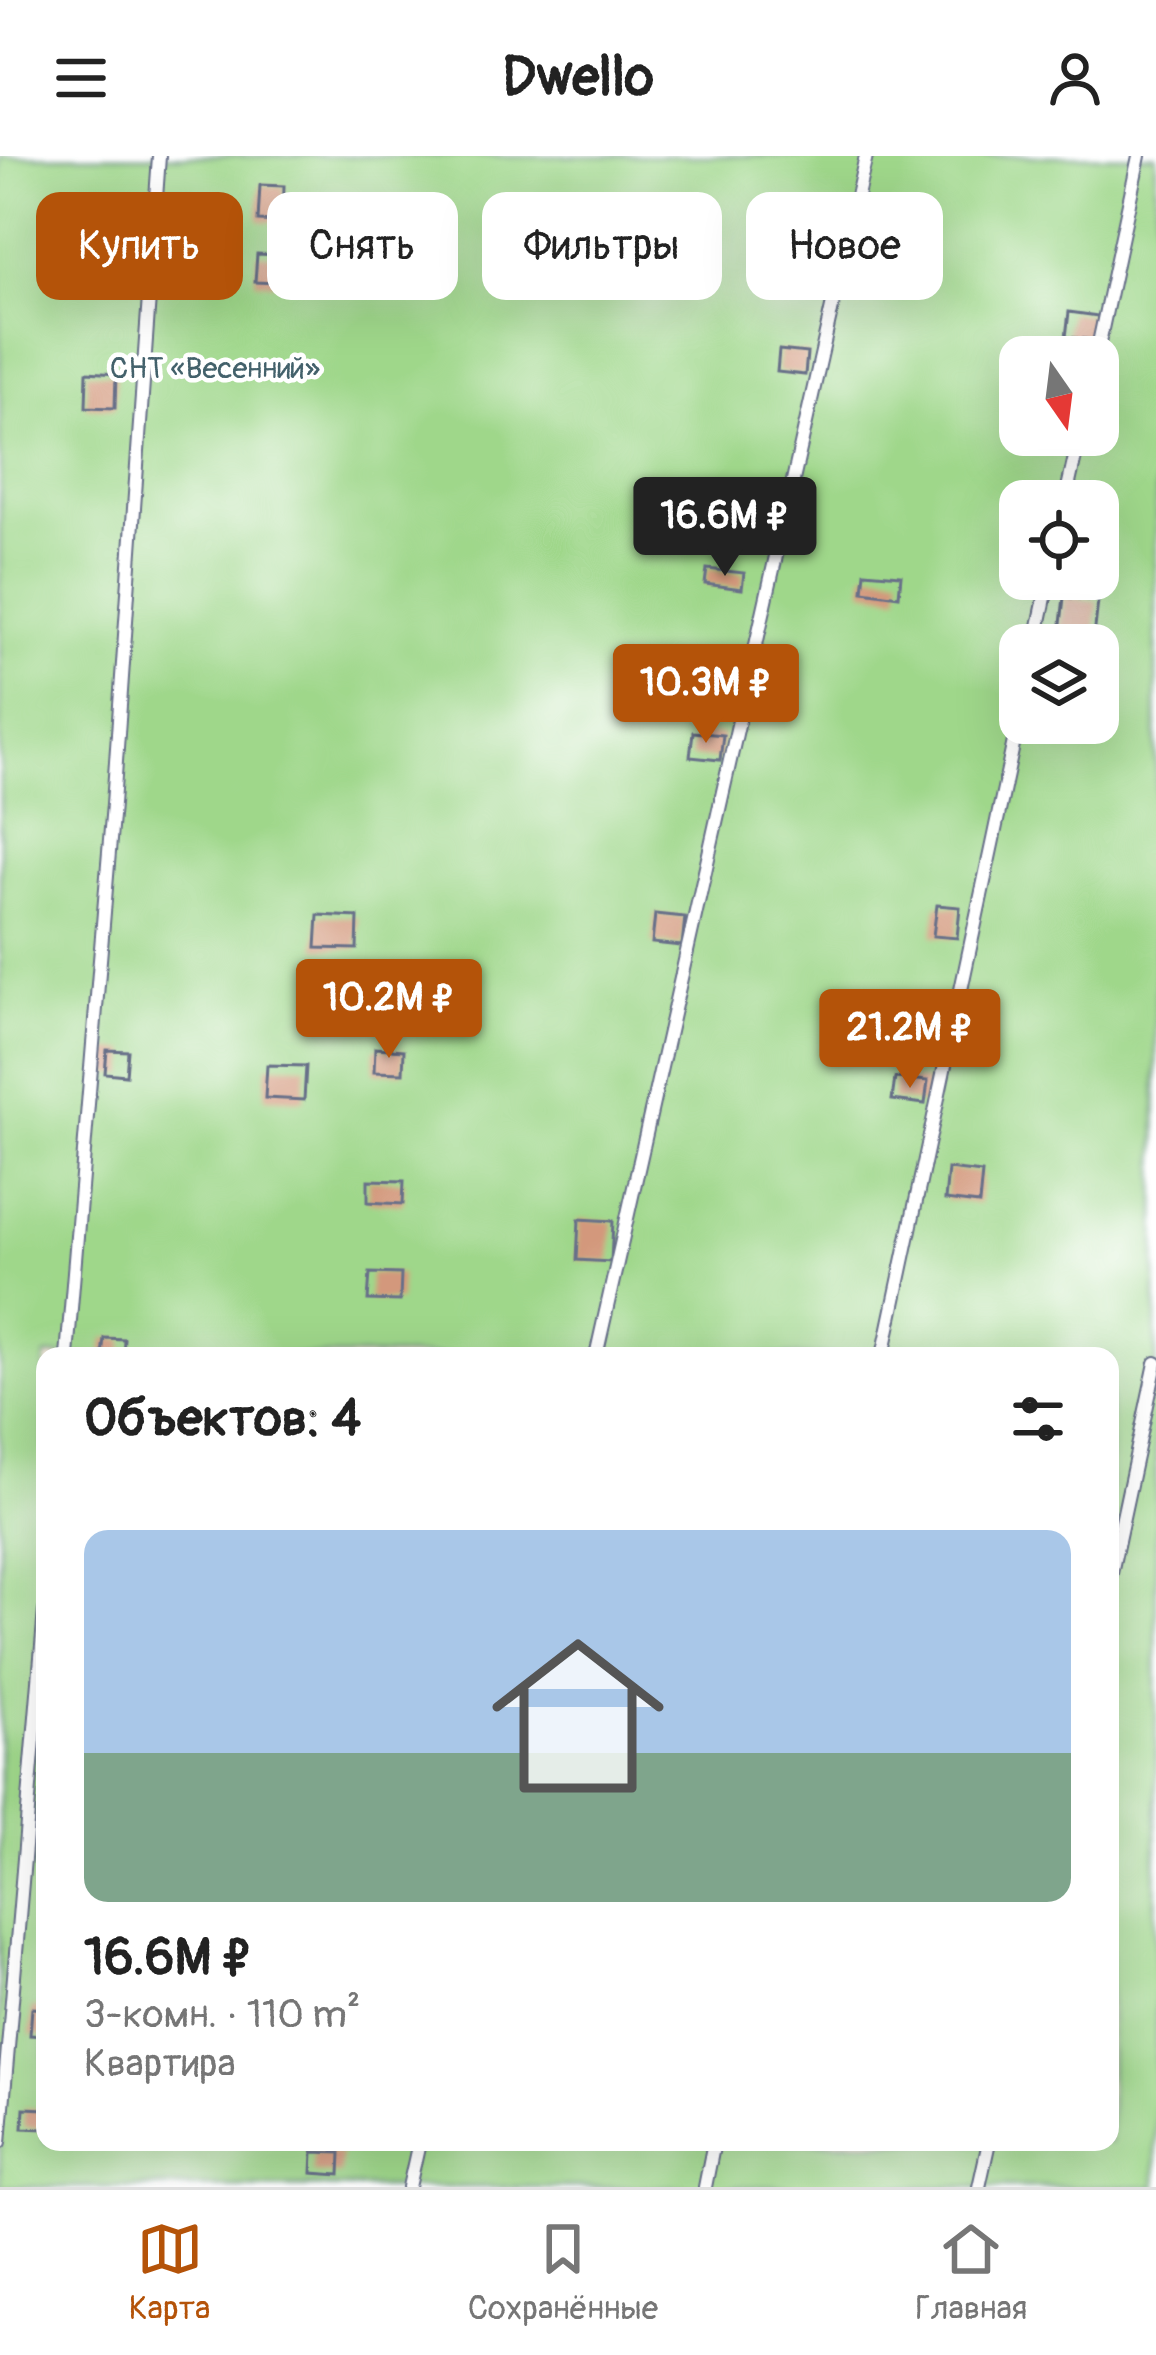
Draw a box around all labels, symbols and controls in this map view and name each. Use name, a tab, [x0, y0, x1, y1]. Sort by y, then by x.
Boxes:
text: Dwello	[502, 44, 654, 112]
icon: menu	[48, 45, 114, 111]
icon: person	[1042, 45, 1108, 111]
chip: Купить	[36, 192, 243, 300]
chip: Снять	[267, 192, 458, 300]
chip: Фильтры	[482, 192, 722, 300]
chip: Новое	[746, 192, 943, 300]
north arrow	[999, 336, 1119, 456]
map controls	[999, 336, 1119, 744]
park label: СНТ «Весенний»	[110, 350, 320, 387]
pin: 16.6M ₽	[614, 477, 836, 579]
button: locate	[999, 480, 1119, 600]
text: 16.6M ₽	[660, 491, 790, 540]
button: layers	[999, 624, 1119, 744]
pin: 10.3M ₽	[595, 644, 817, 746]
text: 10.3M ₽	[640, 658, 772, 707]
pin: 10.2M ₽	[278, 959, 500, 1061]
text: 10.2M ₽	[323, 973, 455, 1022]
pin: 21.2M ₽	[799, 989, 1021, 1091]
text: 21.2M ₽	[846, 1003, 974, 1052]
icon: filters	[1005, 1386, 1071, 1452]
text: Объектов: 4	[84, 1387, 361, 1451]
icon: home	[470, 1608, 686, 1824]
text: 16.6M ₽	[84, 1926, 253, 1990]
text: 3-комн. · 110 m²	[84, 1990, 360, 2039]
text: Квартира	[84, 2039, 236, 2088]
tab: Карта	[129, 2216, 210, 2329]
tab: Сохранённые	[468, 2216, 658, 2329]
tab: Главная	[915, 2216, 1027, 2329]

